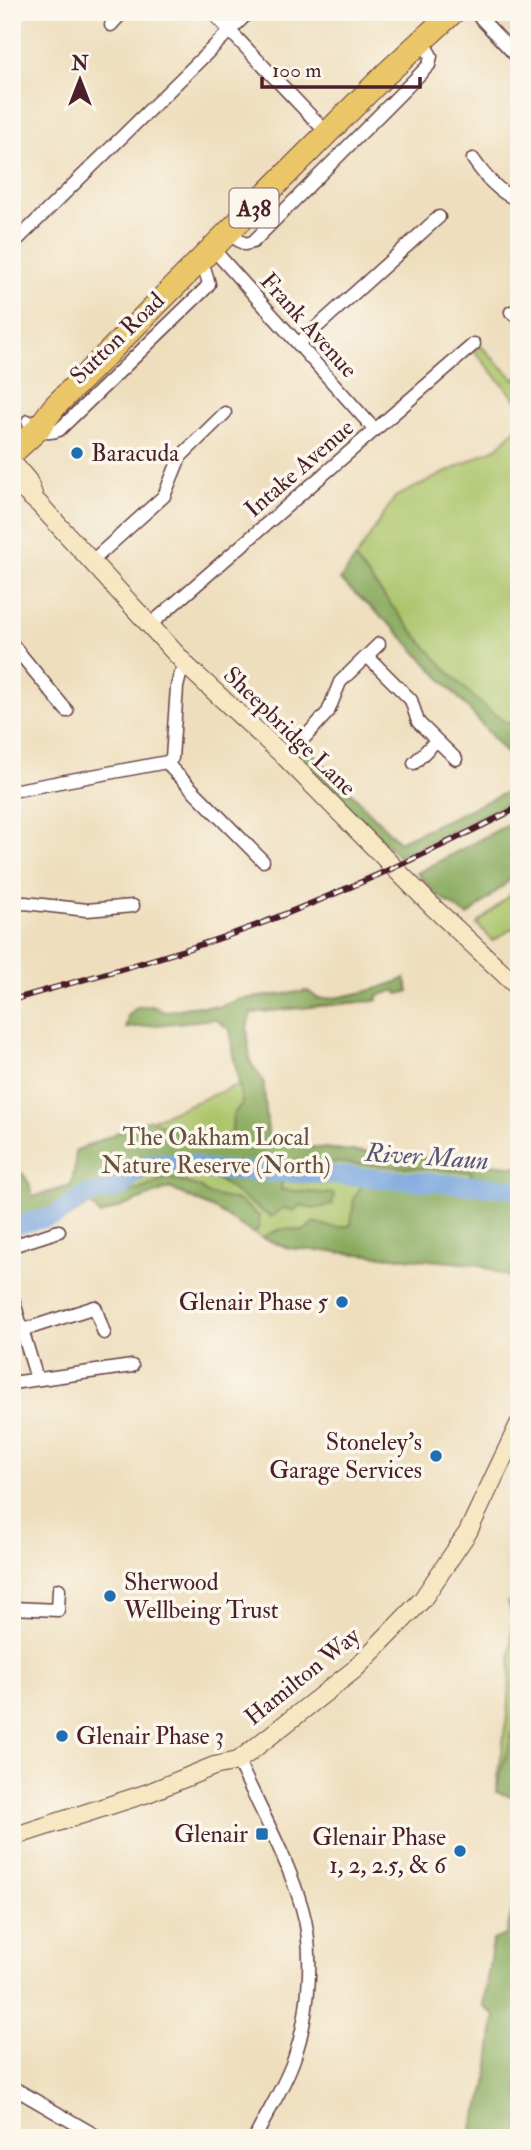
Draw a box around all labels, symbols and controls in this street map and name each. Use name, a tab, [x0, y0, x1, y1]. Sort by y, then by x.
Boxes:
north arrow	[46, 46, 116, 116]
scale bar	[262, 46, 419, 90]
text: N	[70, 52, 89, 76]
text: 100 m	[272, 57, 322, 84]
road number: A38	[230, 188, 278, 228]
street label: Frank Avenue	[253, 266, 364, 385]
street label: Sutton Road	[63, 285, 171, 391]
street label: Intake Avenue	[238, 412, 361, 524]
place label: Baracuda	[91, 438, 180, 469]
marker: Baracuda	[69, 445, 85, 461]
street label: Sheepbridge Lane	[217, 660, 363, 803]
park label: The Oakham Local Nature Reserve (North)	[101, 1122, 331, 1181]
water label: River Maun	[363, 1137, 490, 1177]
place label: Glenair Phase 5	[179, 1287, 328, 1318]
marker: Glenair Phase 5	[334, 1294, 350, 1310]
place label: Stoneley's Garage Services	[269, 1427, 422, 1486]
marker: Stoneley's Garage Services	[428, 1448, 444, 1464]
place label: Sherwood Wellbeing Trust	[123, 1567, 279, 1626]
marker: Sherwood Wellbeing Trust	[102, 1588, 118, 1604]
street label: Hamilton Way	[238, 1620, 367, 1732]
place label: Glenair Phase 3	[76, 1721, 224, 1752]
marker: Glenair Phase 3	[54, 1728, 70, 1744]
place label: Glenair	[174, 1819, 248, 1850]
place label: Glenair Phase 1, 2, 2.5, & 6	[312, 1822, 448, 1881]
marker: Glenair	[254, 1826, 270, 1842]
marker: Glenair Phase 1, 2, 2.5, & 6	[452, 1843, 468, 1859]

